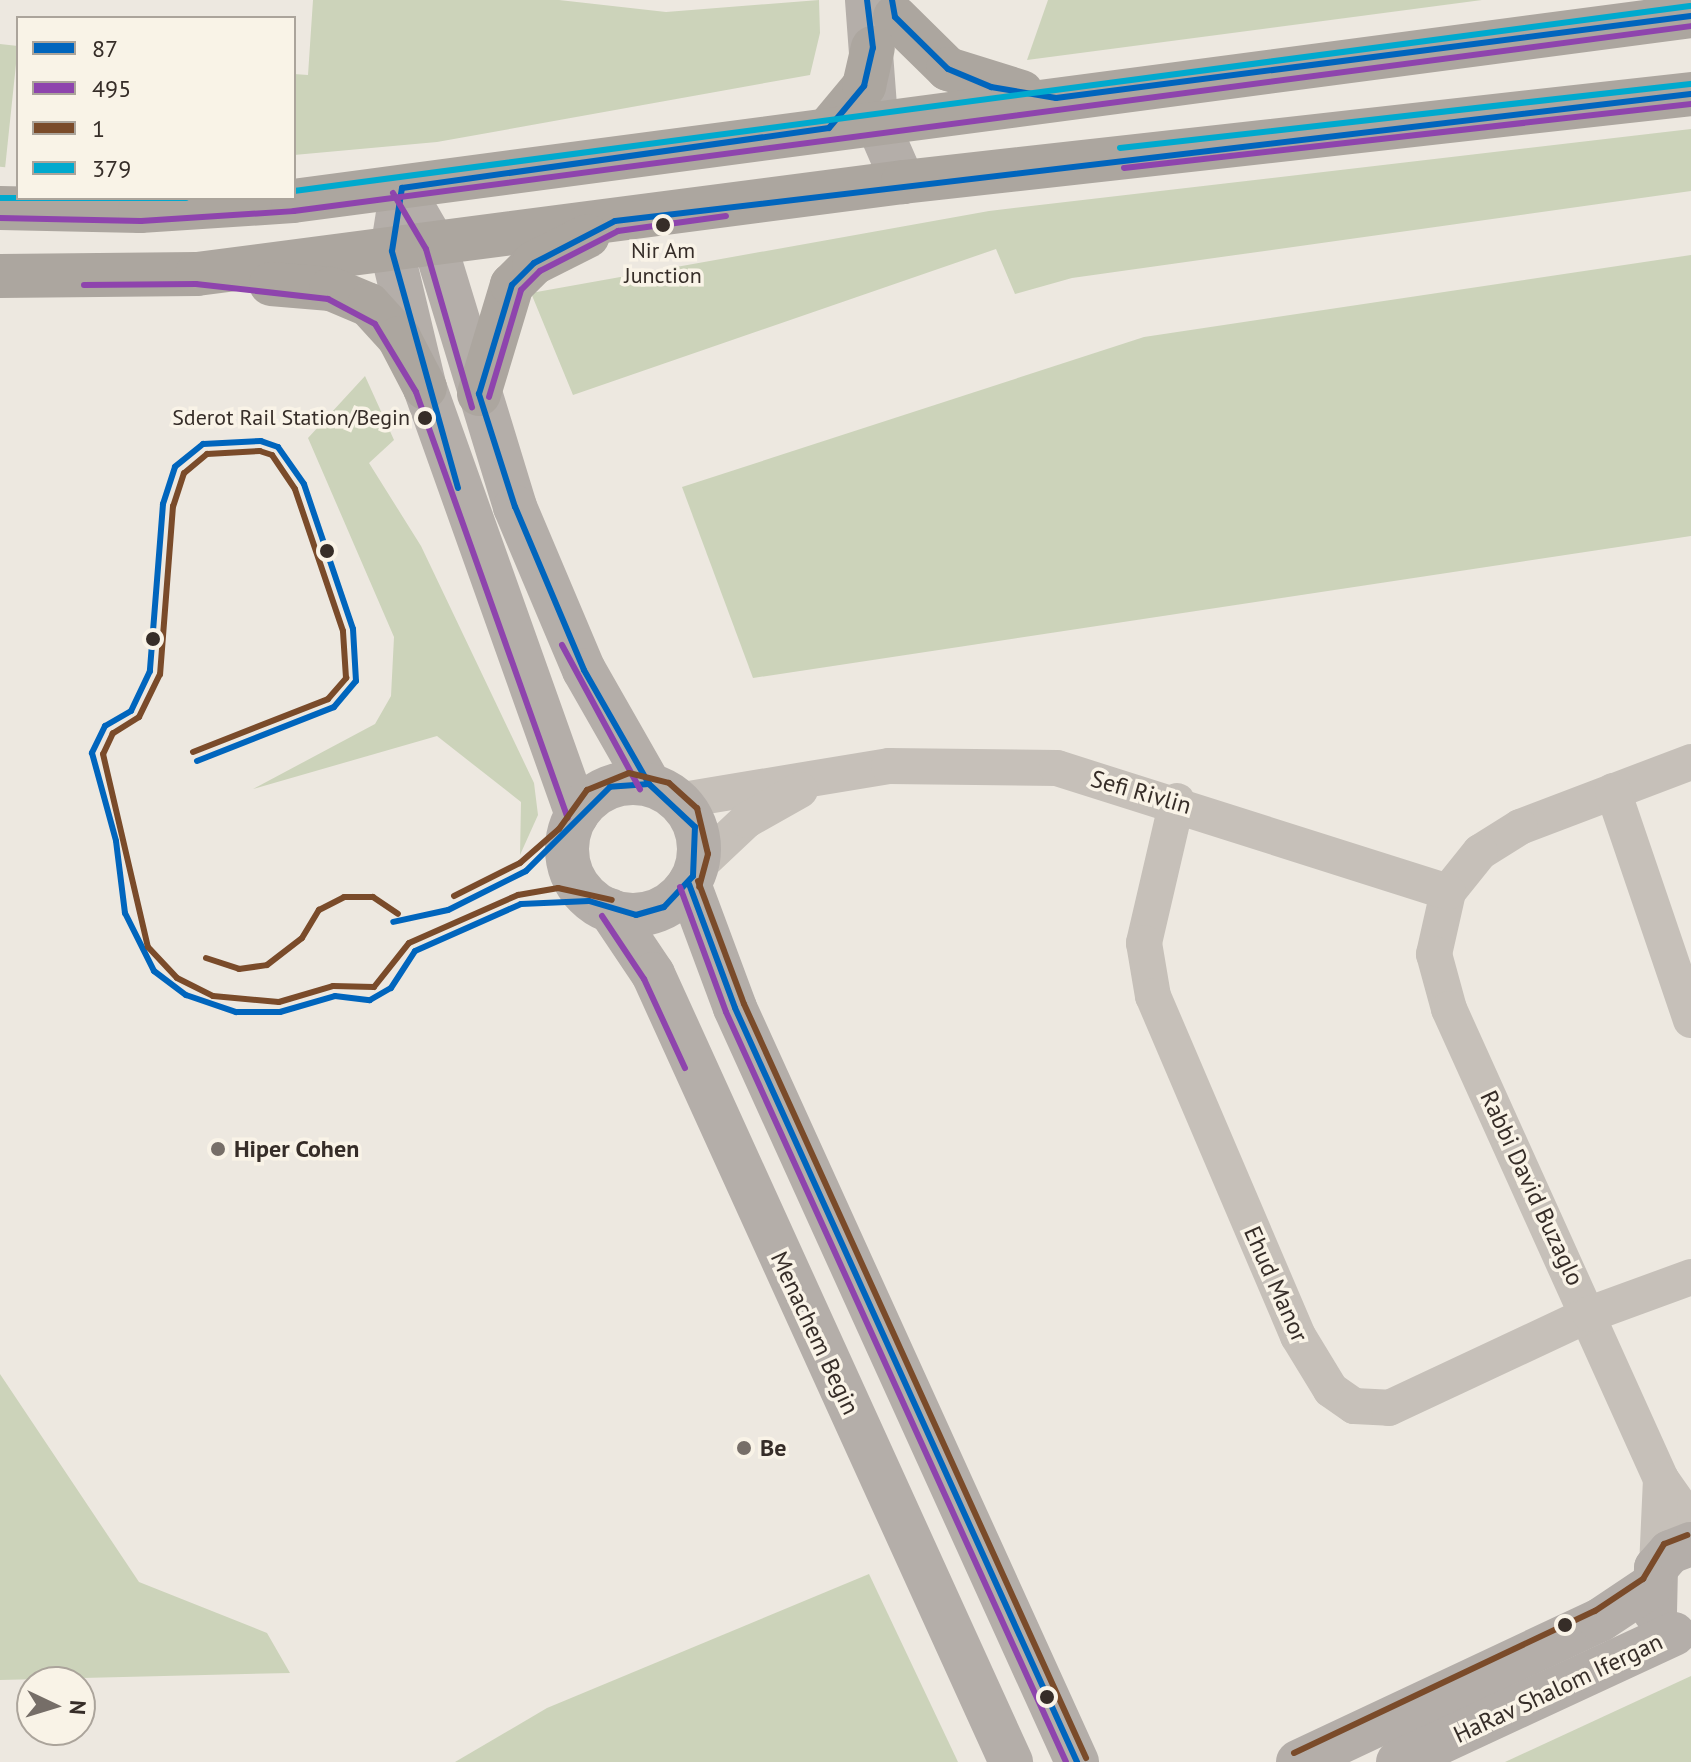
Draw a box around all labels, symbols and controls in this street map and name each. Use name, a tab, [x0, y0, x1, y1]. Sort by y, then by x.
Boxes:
legend	[16, 16, 296, 200]
text: 87	[92, 33, 118, 64]
text: 495	[92, 73, 131, 104]
text: 1	[92, 113, 105, 144]
text: 379	[92, 153, 131, 184]
marker: Nir Am Junction	[655, 217, 671, 233]
place label: Nir Am Junction	[624, 237, 702, 288]
place label: Sderot Rail Station/Begin	[172, 405, 410, 431]
marker: Sderot Rail Station/Begin	[417, 410, 433, 426]
unlabelled marker	[319, 543, 335, 559]
unlabelled marker	[145, 631, 161, 647]
street label: Sefi Rivlin	[1087, 764, 1195, 820]
street label: Rabbi David Buzaglo	[1474, 1086, 1590, 1290]
place label: Hiper Cohen	[234, 1135, 360, 1163]
marker: Hiper Cohen	[209, 1140, 227, 1158]
street label: Ehud Manor	[1238, 1222, 1314, 1346]
street label: Menachem Begin	[765, 1247, 865, 1419]
place label: Be	[760, 1434, 786, 1462]
marker: Be	[735, 1439, 753, 1457]
unlabelled marker	[1557, 1617, 1573, 1633]
street label: HaRav Shalom Ifergan	[1449, 1627, 1667, 1749]
north arrow	[16, 1666, 96, 1746]
unlabelled marker	[1039, 1689, 1055, 1705]
text: N	[63, 1699, 92, 1716]

